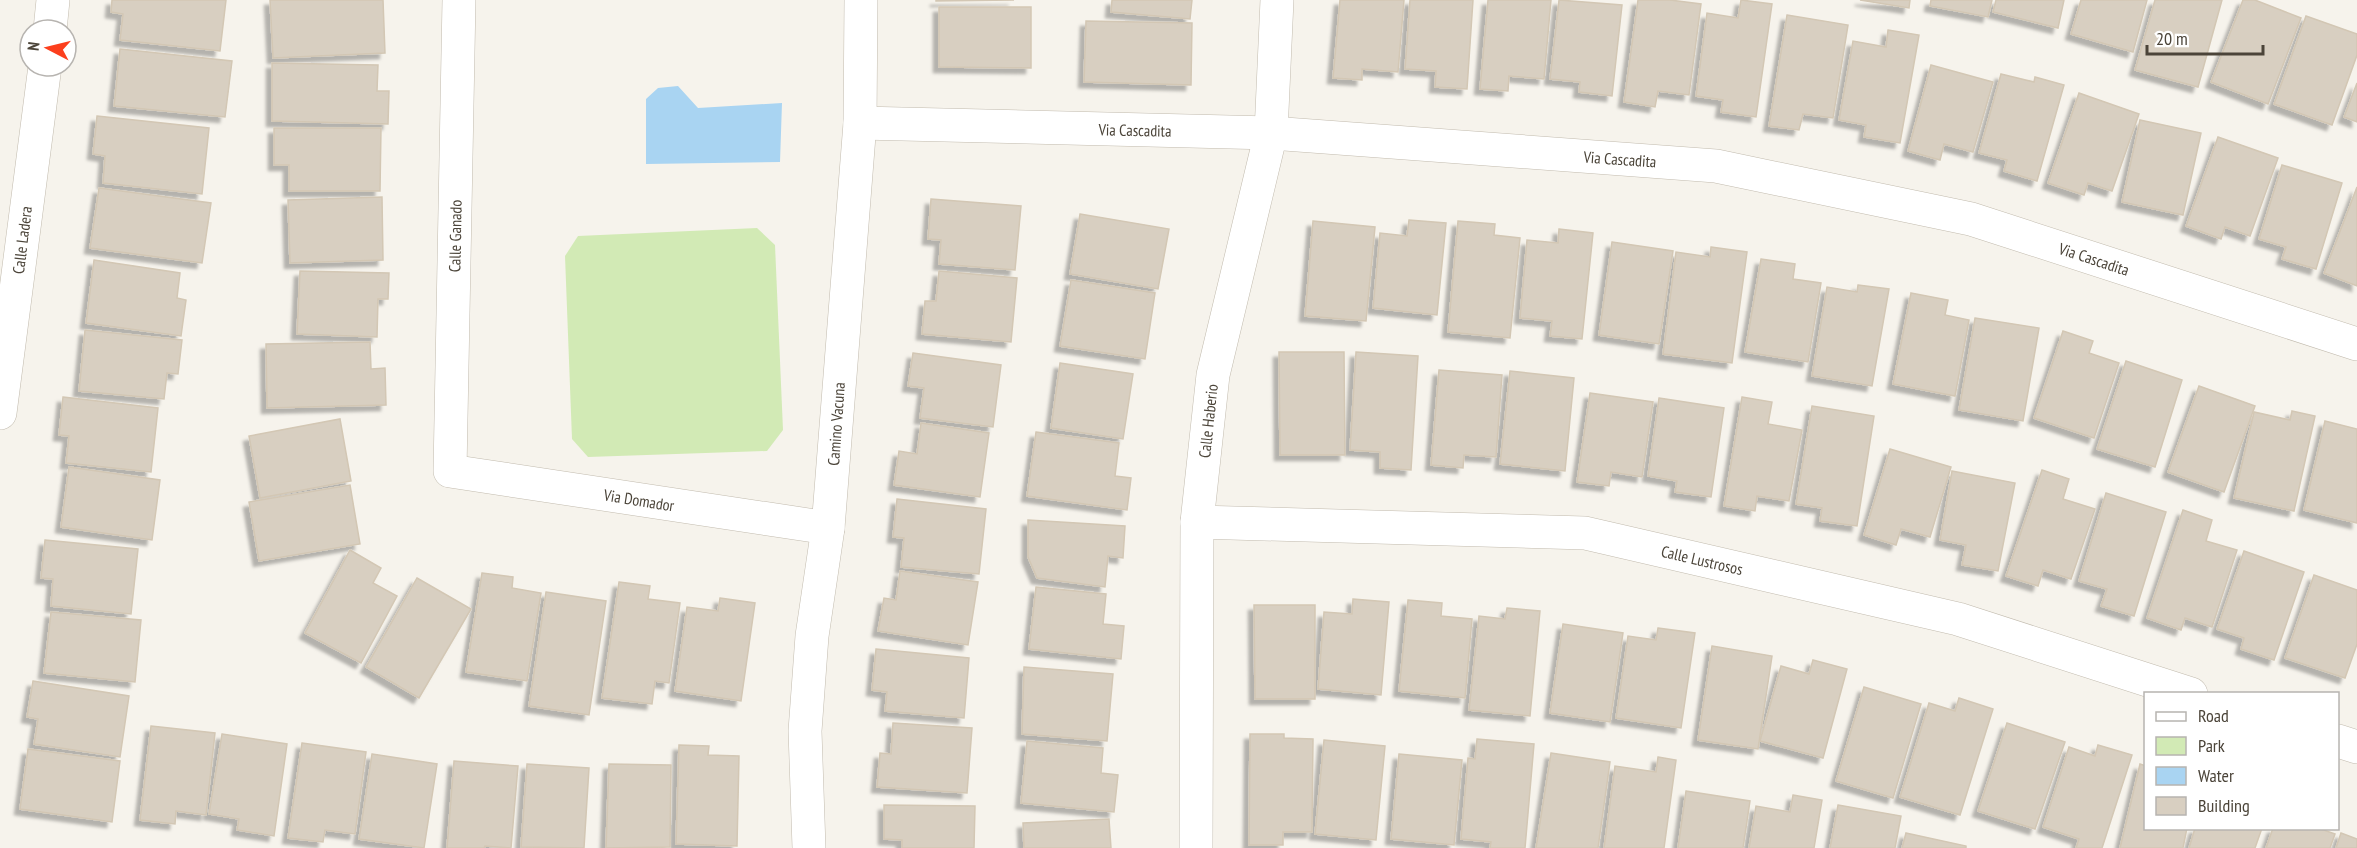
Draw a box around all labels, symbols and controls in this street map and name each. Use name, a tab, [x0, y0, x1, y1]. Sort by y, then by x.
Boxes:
north arrow	[18, 18, 78, 78]
scale bar	[2147, 18, 2262, 56]
text: 20 m	[2156, 27, 2188, 50]
text: N	[23, 41, 44, 52]
street label: Via Cascadita	[1097, 119, 1172, 141]
street label: Via Cascadita	[1582, 146, 1657, 172]
street label: Calle Ganado	[444, 199, 466, 272]
street label: Calle Ladera	[8, 205, 36, 275]
street label: Via Cascadita	[2055, 238, 2132, 280]
street label: Camino Vacuna	[823, 382, 849, 466]
street label: Calle Haberio	[1194, 383, 1222, 459]
street label: Via Domador	[601, 484, 676, 516]
street label: Calle Lustrosos	[1659, 541, 1745, 579]
legend	[2144, 692, 2339, 830]
text: Road	[2198, 704, 2229, 727]
text: Park	[2198, 734, 2225, 757]
text: Water	[2198, 764, 2234, 787]
text: Building	[2198, 794, 2250, 817]

